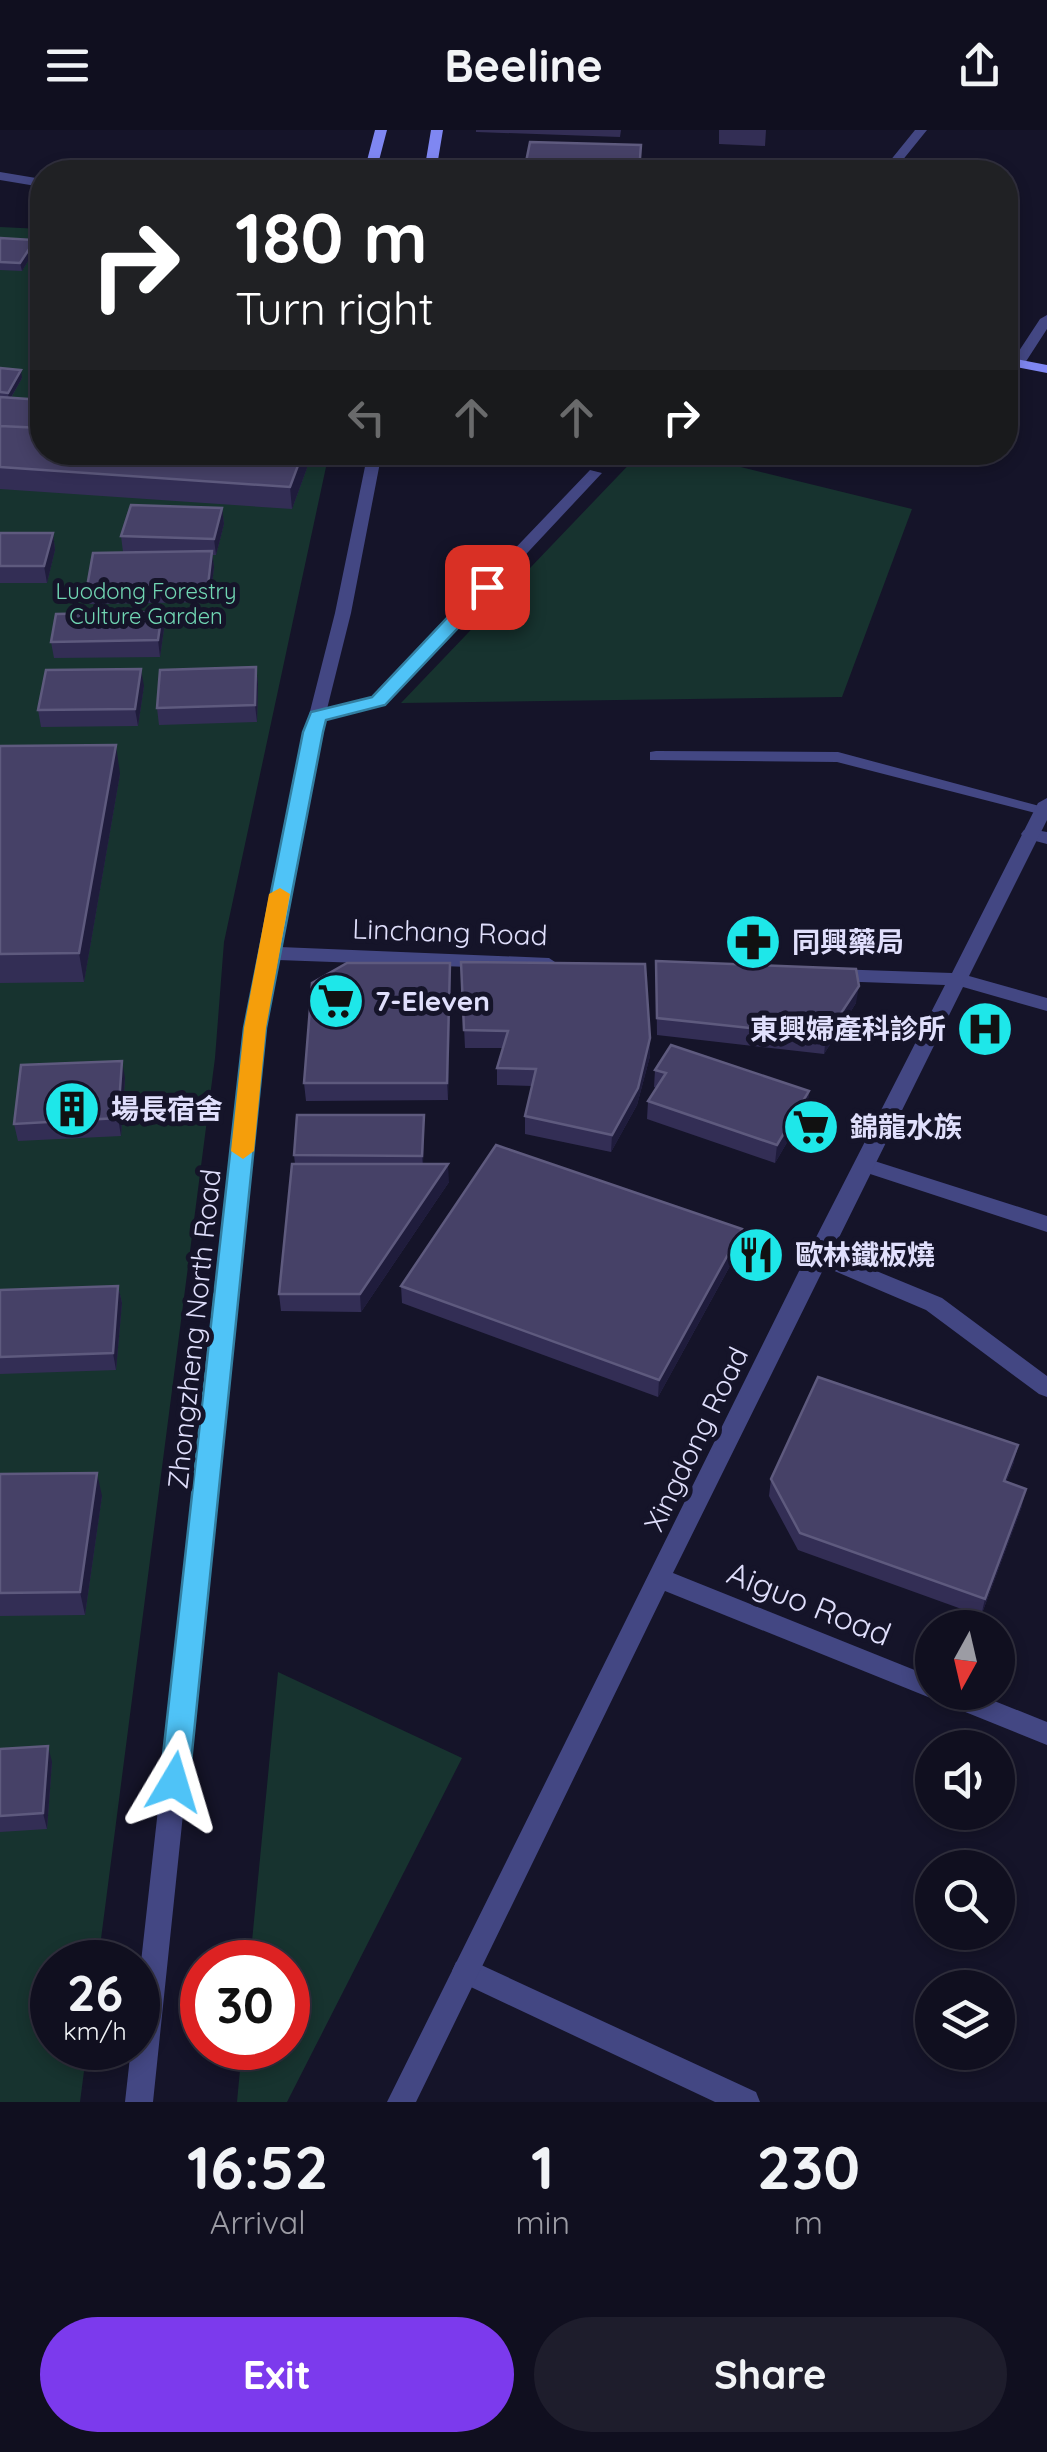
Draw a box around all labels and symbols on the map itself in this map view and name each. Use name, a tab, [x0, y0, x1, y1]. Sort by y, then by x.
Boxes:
pin	[445, 545, 530, 630]
park label: Luodong Forestry Culture Garden	[55, 577, 237, 630]
street label: Linchang Road	[352, 911, 548, 952]
pharmacy icon: 同興藥局	[723, 912, 783, 972]
place label: 同興藥局	[792, 924, 904, 959]
supermarket icon: 7-Eleven	[306, 971, 366, 1031]
place label: 7-Eleven	[375, 983, 490, 1018]
hospital icon: 東興婦產科診所	[955, 999, 1015, 1059]
place label: 東興婦產科診所	[750, 1011, 946, 1046]
building icon: 場長宿舍	[42, 1079, 102, 1139]
place label: 場長宿舍	[111, 1091, 223, 1126]
supermarket icon: 錦龍水族	[781, 1097, 841, 1157]
place label: 錦龍水族	[850, 1109, 962, 1144]
street label: Zhongzheng North Road	[159, 1167, 228, 1491]
restaurant icon: 歐林鐵板燒	[726, 1225, 786, 1285]
place label: 歐林鐵板燒	[795, 1237, 935, 1272]
street label: Xingdong Road	[636, 1341, 755, 1537]
street label: Aiguo Road	[722, 1552, 897, 1654]
north arrow	[915, 1610, 1015, 1710]
position arrow	[122, 1730, 226, 1834]
speed limit sign: 30	[180, 1940, 310, 2070]

